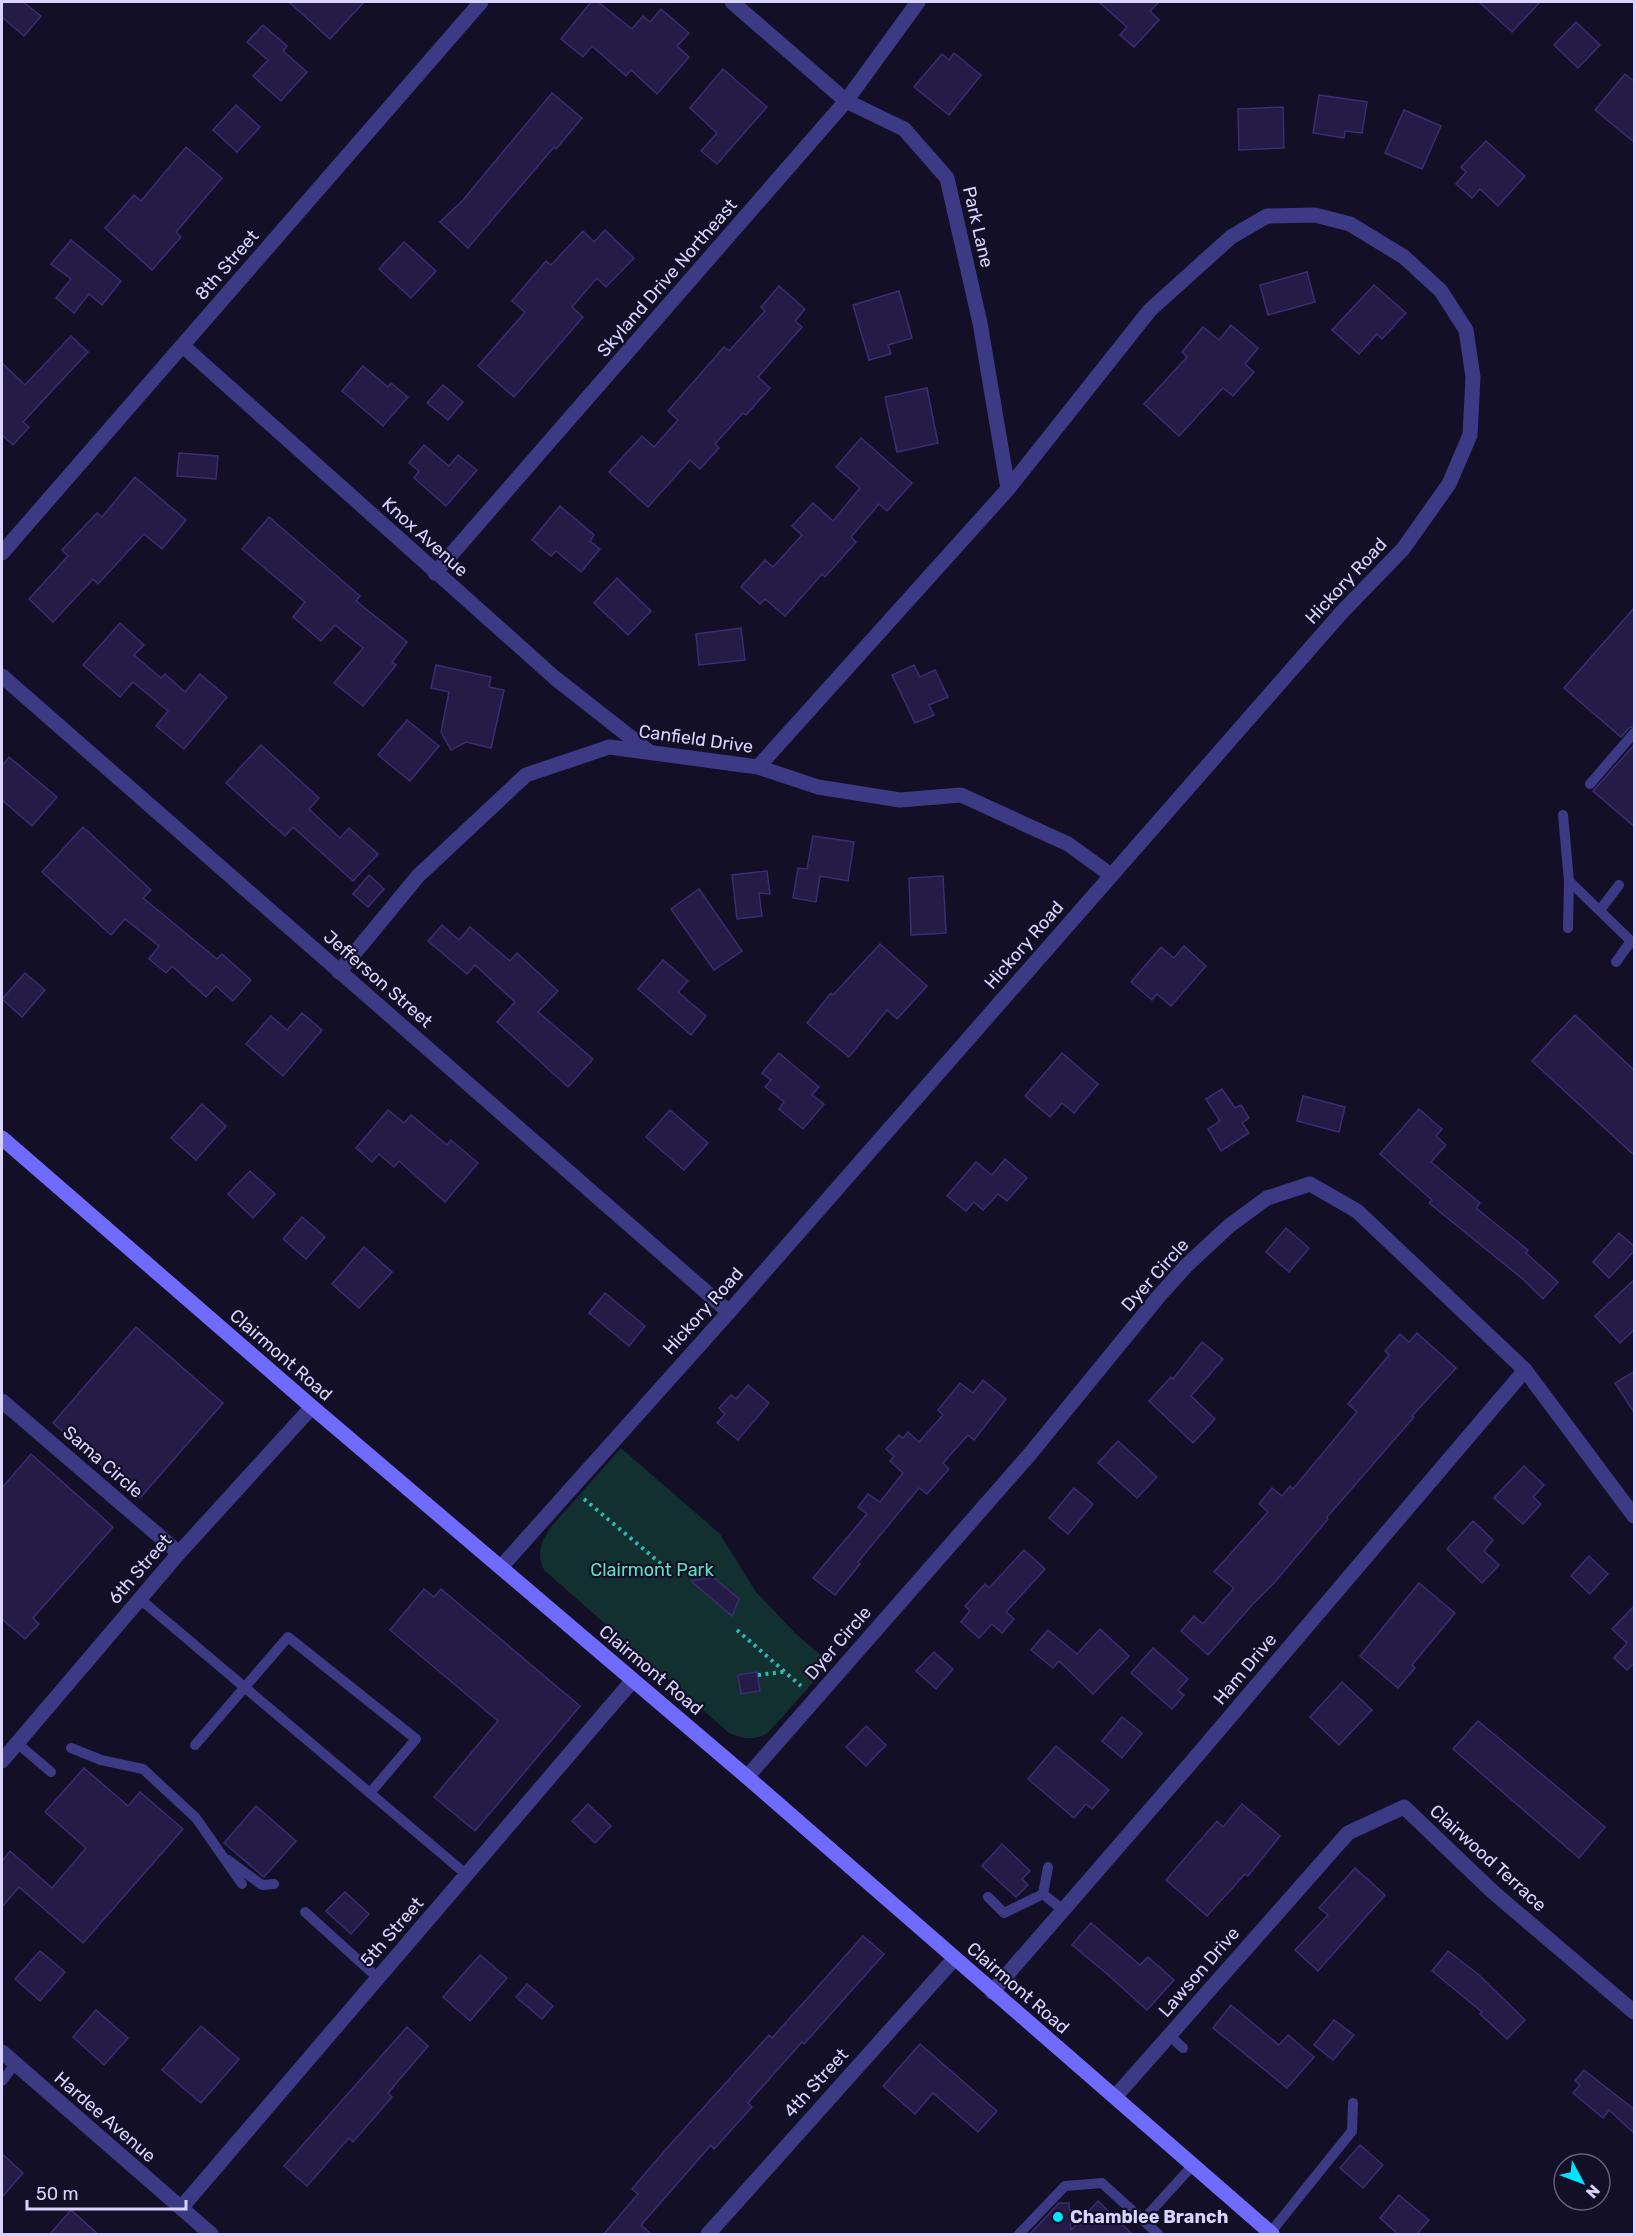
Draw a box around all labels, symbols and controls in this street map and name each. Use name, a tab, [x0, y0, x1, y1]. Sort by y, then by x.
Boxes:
street label: Park Lane	[958, 184, 998, 270]
street label: Skyland Drive Northeast	[592, 194, 742, 362]
street label: 8th Street	[191, 225, 263, 305]
street label: Knox Avenue	[377, 493, 473, 581]
street label: Hickory Road	[1301, 533, 1391, 629]
street label: Canfield Drive	[637, 720, 755, 758]
street label: Hickory Road	[980, 896, 1068, 994]
street label: Jefferson Street	[319, 926, 437, 1032]
street label: Dyer Circle	[1117, 1234, 1193, 1316]
street label: Hickory Road	[658, 1263, 748, 1359]
street label: Clairmont Road	[225, 1304, 337, 1406]
street label: Sama Circle	[58, 1421, 148, 1503]
street label: 6th Street	[104, 1530, 176, 1608]
park label: Clairmont Park	[590, 1559, 714, 1581]
street label: Dyer Circle	[800, 1602, 876, 1684]
street label: Clairmont Road	[595, 1620, 707, 1720]
street label: Ham Drive	[1209, 1629, 1281, 1709]
street label: Clairwood Terrace	[1425, 1800, 1551, 1916]
street label: 5th Street	[356, 1893, 428, 1971]
street label: Lawson Drive	[1154, 1922, 1244, 2022]
street label: Clairmont Road	[962, 1937, 1074, 2039]
street label: 4th Street	[779, 2044, 853, 2122]
street label: Hardee Avenue	[50, 2067, 160, 2167]
north arrow	[1552, 2152, 1612, 2212]
scale bar	[27, 2173, 186, 2211]
text: N	[1582, 2181, 1604, 2202]
text: 50 m	[36, 2183, 79, 2205]
place label: Chamblee Branch	[1070, 2206, 1228, 2228]
marker: Chamblee Branch	[1051, 2210, 1065, 2224]

